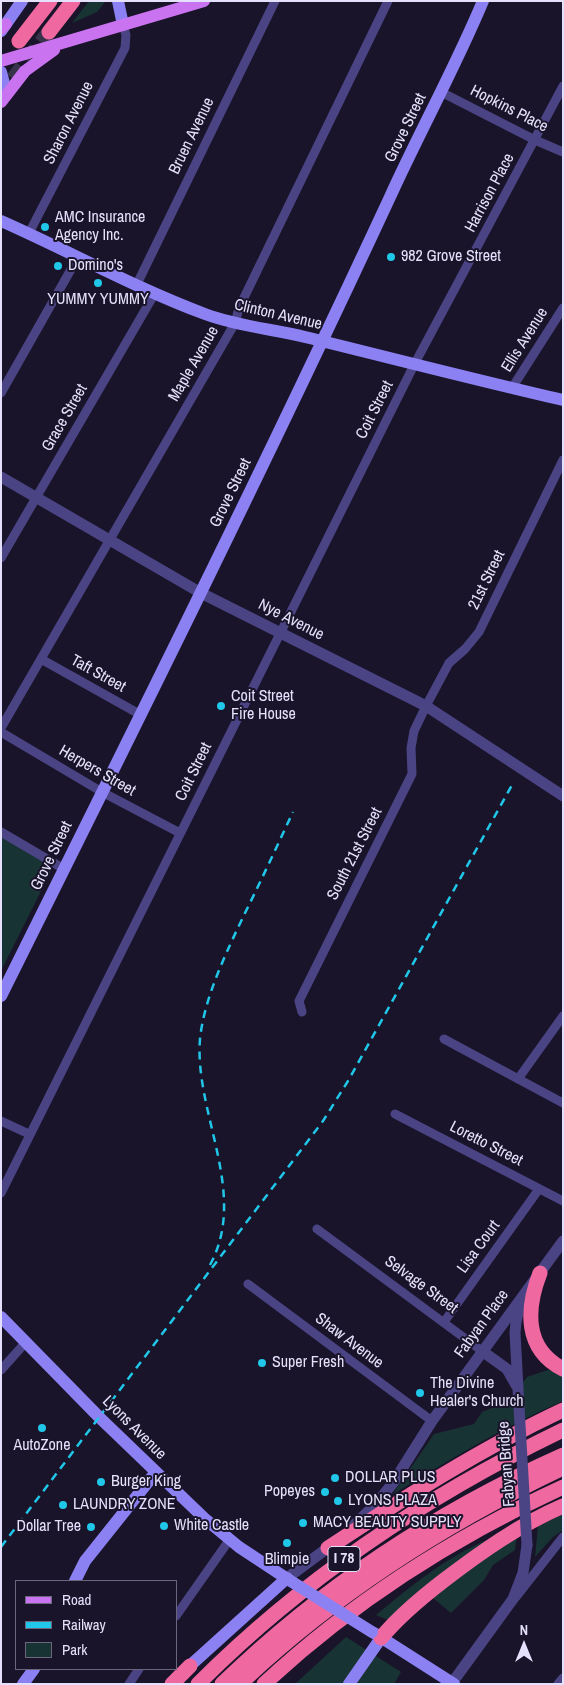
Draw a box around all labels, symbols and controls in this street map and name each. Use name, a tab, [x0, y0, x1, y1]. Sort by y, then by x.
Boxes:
street label: Sharon Avenue	[40, 78, 98, 168]
street label: Hopkins Place	[467, 81, 551, 137]
street label: Grove Street	[381, 90, 431, 166]
street label: Bruen Avenue	[165, 95, 219, 177]
street label: Harrison Place	[461, 150, 519, 236]
place label: AMC Insurance Agency Inc.	[55, 208, 145, 246]
marker: AMC Insurance Agency Inc.	[39, 221, 51, 233]
place label: 982 Grove Street	[401, 247, 501, 267]
marker: 982 Grove Street	[385, 251, 397, 263]
place label: Domino's	[68, 256, 123, 276]
marker: Domino's	[52, 260, 64, 272]
marker: YUMMY YUMMY	[92, 277, 104, 289]
place label: YUMMY YUMMY	[47, 290, 149, 310]
street label: Clinton Avenue	[232, 296, 324, 334]
street label: Ellis Avenue	[498, 304, 552, 376]
street label: Maple Avenue	[165, 323, 223, 405]
street label: Coit Street	[352, 378, 398, 442]
street label: Grace Street	[38, 381, 92, 455]
street label: Grove Street	[206, 455, 256, 531]
street label: 21st Street	[464, 547, 510, 613]
street label: Nye Avenue	[255, 595, 327, 645]
street label: Taft Street	[67, 651, 129, 697]
place label: Coit Street Fire House	[231, 687, 296, 725]
marker: Coit Street Fire House	[215, 700, 227, 712]
street label: Coit Street	[172, 740, 216, 804]
street label: Herpers Street	[55, 741, 139, 801]
street label: South 21st Street	[323, 804, 387, 904]
street label: Grove Street	[27, 818, 77, 894]
street label: Loretto Street	[446, 1117, 526, 1171]
street label: Lisa Court	[453, 1217, 505, 1277]
street label: Selvage Street	[381, 1252, 461, 1318]
street label: Fabyan Place	[451, 1286, 513, 1362]
street label: Shaw Avenue	[311, 1309, 387, 1373]
place label: Super Fresh	[272, 1353, 344, 1373]
marker: Super Fresh	[256, 1357, 268, 1369]
place label: The Divine Healer's Church	[430, 1374, 524, 1412]
marker: The Divine Healer's Church	[414, 1387, 426, 1399]
street label: Lyons Avenue	[98, 1392, 170, 1464]
street label: Fabyan Bridge	[494, 1421, 520, 1507]
marker: AutoZone	[36, 1422, 48, 1434]
place label: AutoZone	[14, 1436, 70, 1456]
place label: DOLLAR PLUS	[345, 1468, 435, 1488]
place label: Burger King	[111, 1472, 181, 1492]
marker: DOLLAR PLUS	[329, 1472, 341, 1484]
marker: Burger King	[95, 1476, 107, 1488]
place label: Popeyes	[264, 1482, 315, 1502]
marker: Popeyes	[319, 1486, 331, 1498]
place label: LYONS PLAZA	[348, 1491, 437, 1511]
place label: LAUNDRY ZONE	[73, 1495, 176, 1515]
marker: LYONS PLAZA	[332, 1495, 344, 1507]
marker: LAUNDRY ZONE	[57, 1499, 69, 1511]
place label: MACY BEAUTY SUPPLY	[313, 1513, 462, 1533]
place label: White Castle	[174, 1516, 249, 1536]
place label: Dollar Tree	[17, 1517, 81, 1537]
marker: MACY BEAUTY SUPPLY	[297, 1517, 309, 1529]
marker: White Castle	[158, 1520, 170, 1532]
marker: Dollar Tree	[85, 1521, 97, 1533]
marker: Blimpie	[281, 1537, 293, 1549]
road number: I 78	[328, 1546, 360, 1572]
place label: Blimpie	[265, 1550, 309, 1570]
legend	[15, 1580, 178, 1670]
text: Road	[62, 1589, 91, 1610]
text: Railway	[62, 1614, 106, 1635]
north arrow	[499, 1620, 549, 1670]
text: N	[520, 1621, 528, 1639]
text: Park	[62, 1639, 87, 1660]

